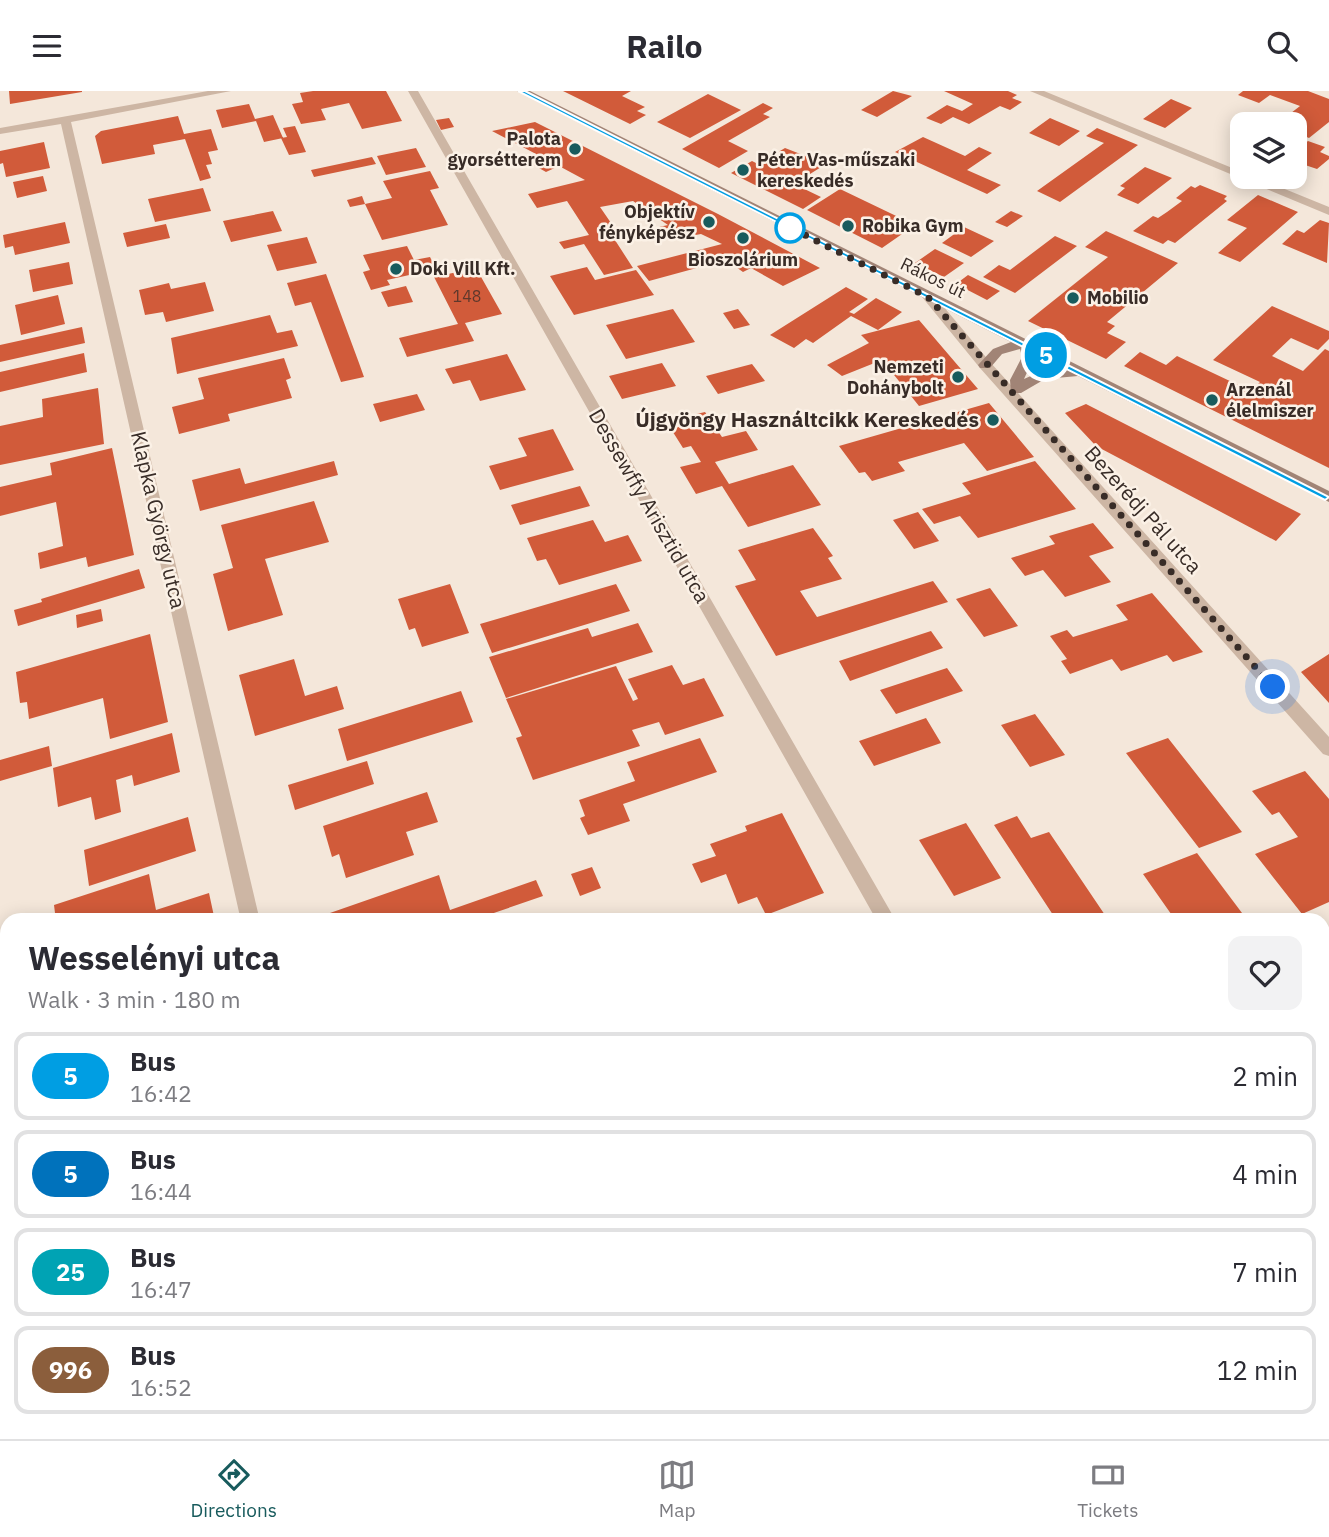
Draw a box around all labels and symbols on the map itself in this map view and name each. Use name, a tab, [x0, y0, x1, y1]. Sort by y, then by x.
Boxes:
place label: Palota gyorsétterem	[448, 127, 561, 171]
marker: Palota gyorsétterem	[567, 141, 583, 157]
place label: Péter Vas-műszaki kereskedés	[757, 148, 915, 192]
marker: Péter Vas-műszaki kereskedés	[735, 162, 751, 178]
place label: Objektív fényképész	[599, 200, 695, 244]
unlabelled marker	[775, 213, 805, 243]
marker: Objektív fényképész	[701, 214, 717, 230]
place label: Robika Gym	[862, 214, 964, 237]
marker: Robika Gym	[840, 218, 856, 234]
marker: Bioszolárium	[735, 230, 751, 246]
place label: Bioszolárium	[688, 248, 798, 271]
street label: Rákos út	[897, 252, 970, 303]
place label: Doki Vill Kft.	[410, 257, 515, 280]
marker: Doki Vill Kft.	[388, 261, 404, 277]
house number: 148	[453, 286, 481, 306]
place label: Mobilio	[1087, 286, 1149, 309]
marker: Mobilio	[1065, 290, 1081, 306]
line badge: 5	[1023, 332, 1069, 378]
place label: Nemzeti Dohánybolt	[847, 355, 944, 399]
marker: Nemzeti Dohánybolt	[950, 369, 966, 385]
place label: Arzenál élelmiszer	[1226, 378, 1314, 422]
marker: Arzenál élelmiszer	[1204, 392, 1220, 408]
street label: Dessewffy Arisztid utca	[583, 403, 717, 608]
place label: Újgyöngy Használtcikk Kereskedés	[635, 405, 979, 433]
marker: Újgyöngy Használtcikk Kereskedés	[985, 412, 1001, 428]
street label: Klapka György utca	[125, 428, 193, 611]
street label: Bezerédj Pál utca	[1079, 439, 1209, 579]
your location	[1255, 669, 1290, 704]

